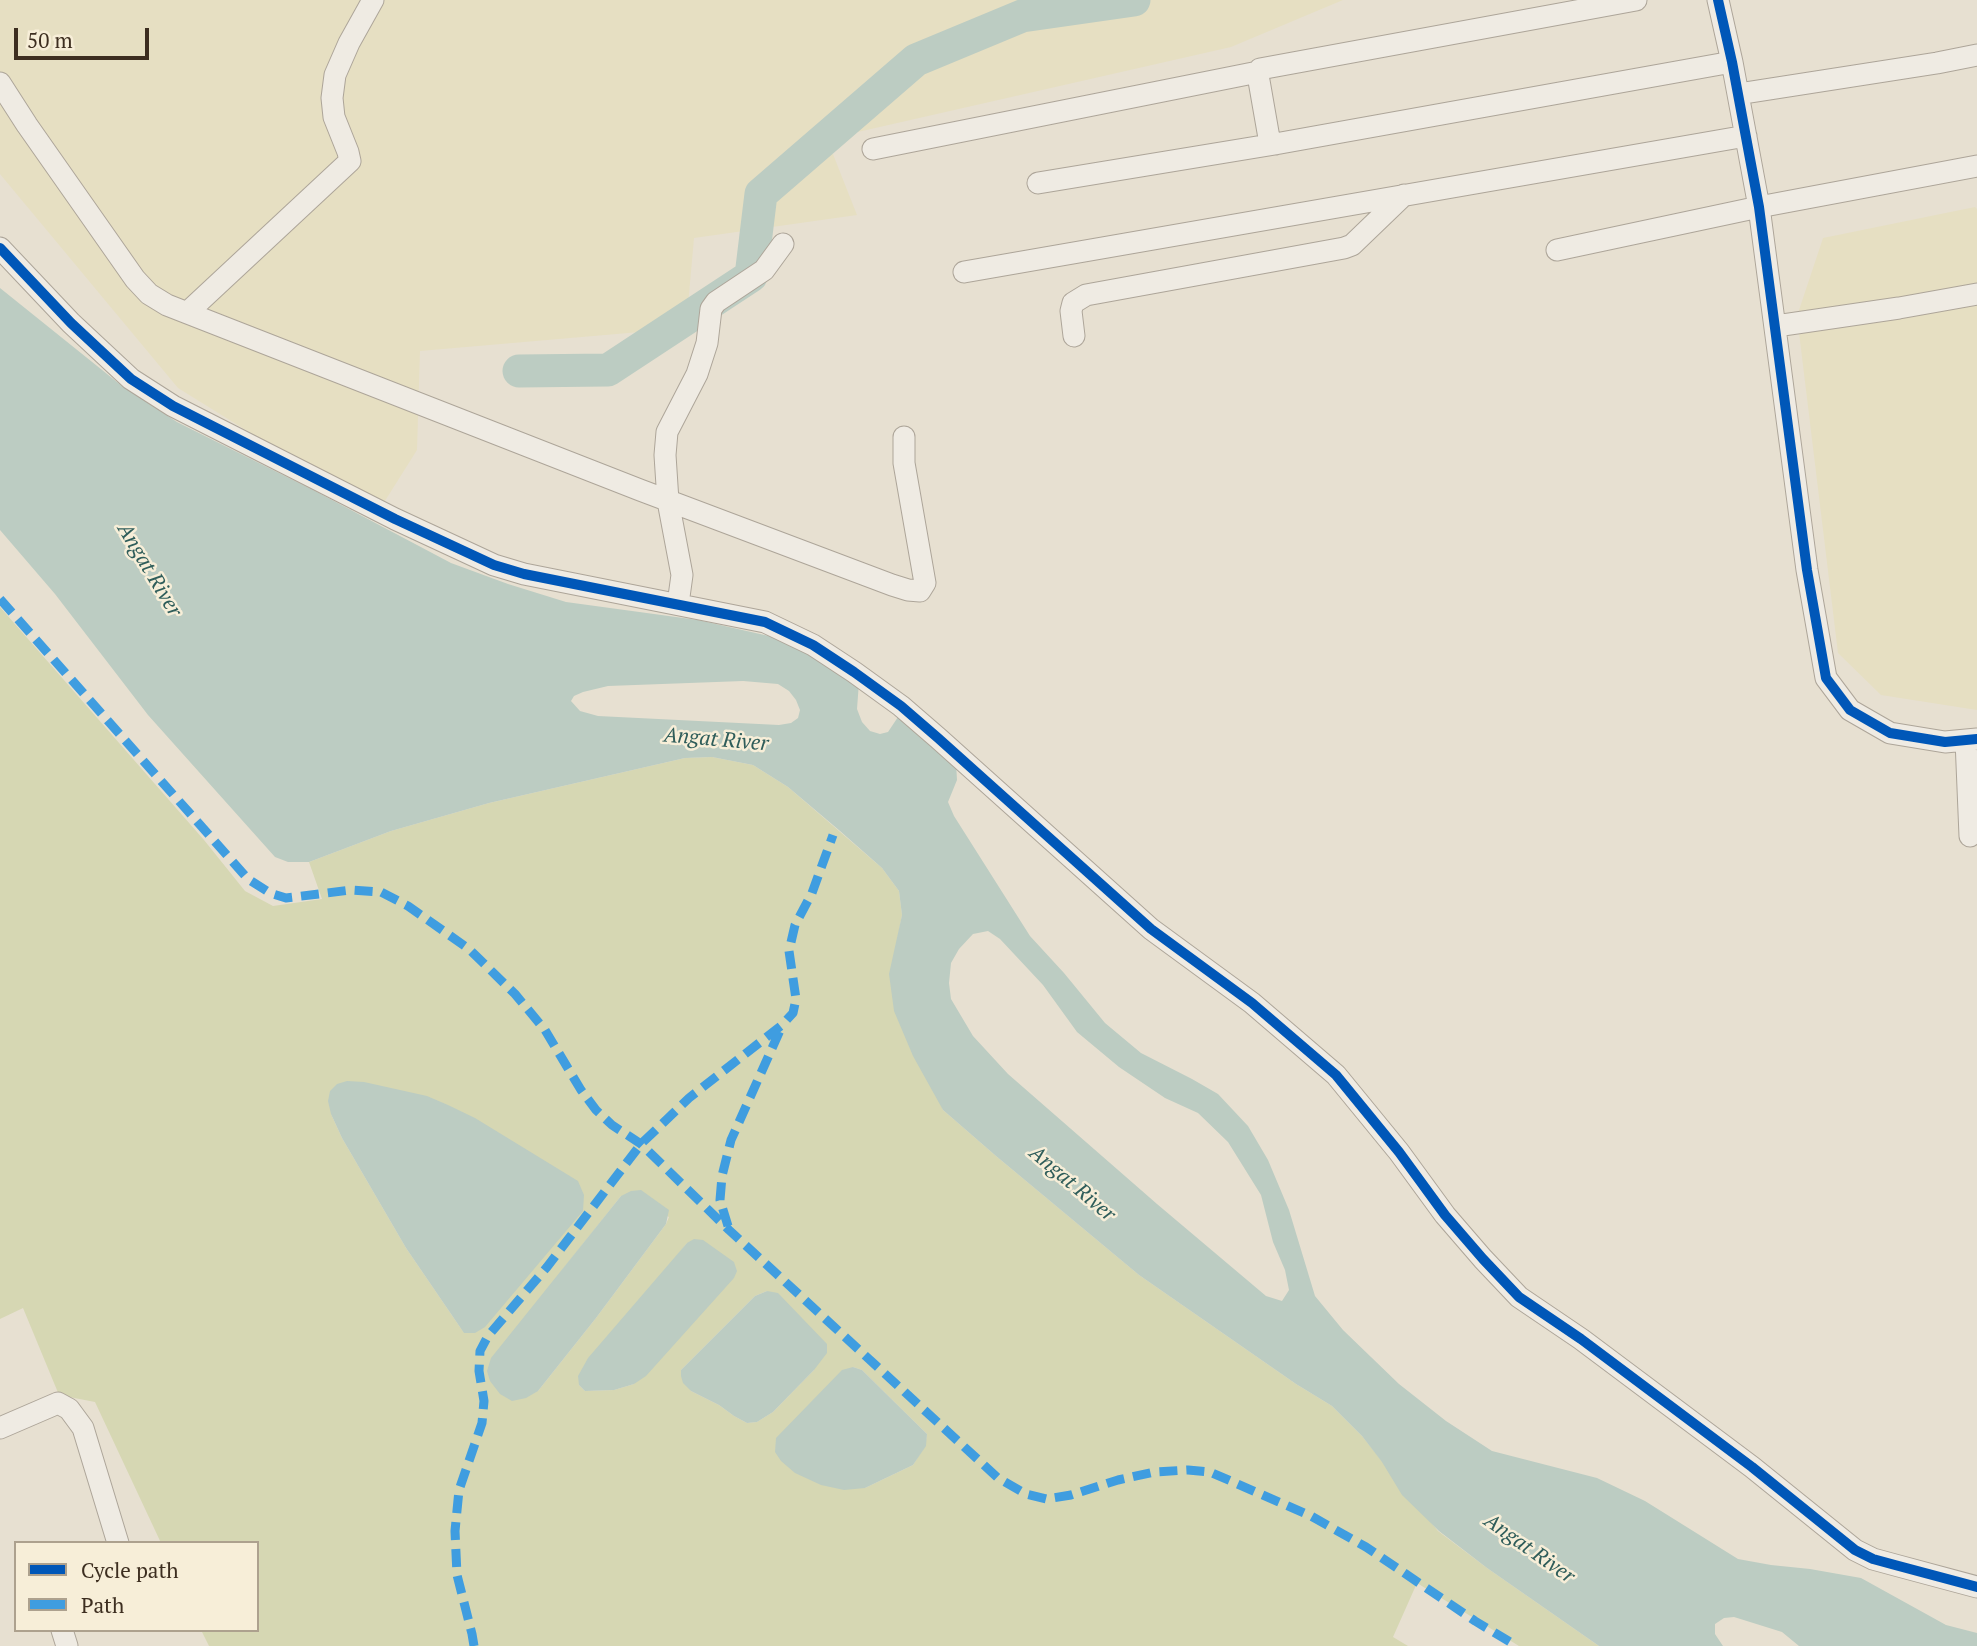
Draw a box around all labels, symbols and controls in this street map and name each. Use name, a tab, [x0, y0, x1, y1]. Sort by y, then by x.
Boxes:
scale bar	[18, 14, 152, 58]
text: 50 m	[27, 26, 73, 54]
water label: Angat River	[111, 519, 187, 621]
water label: Angat River	[663, 723, 769, 757]
water label: Angat River	[1024, 1141, 1120, 1227]
water label: Angat River	[1479, 1509, 1579, 1589]
legend	[14, 1541, 259, 1632]
text: Cycle path	[81, 1556, 179, 1584]
text: Path	[81, 1591, 124, 1619]

